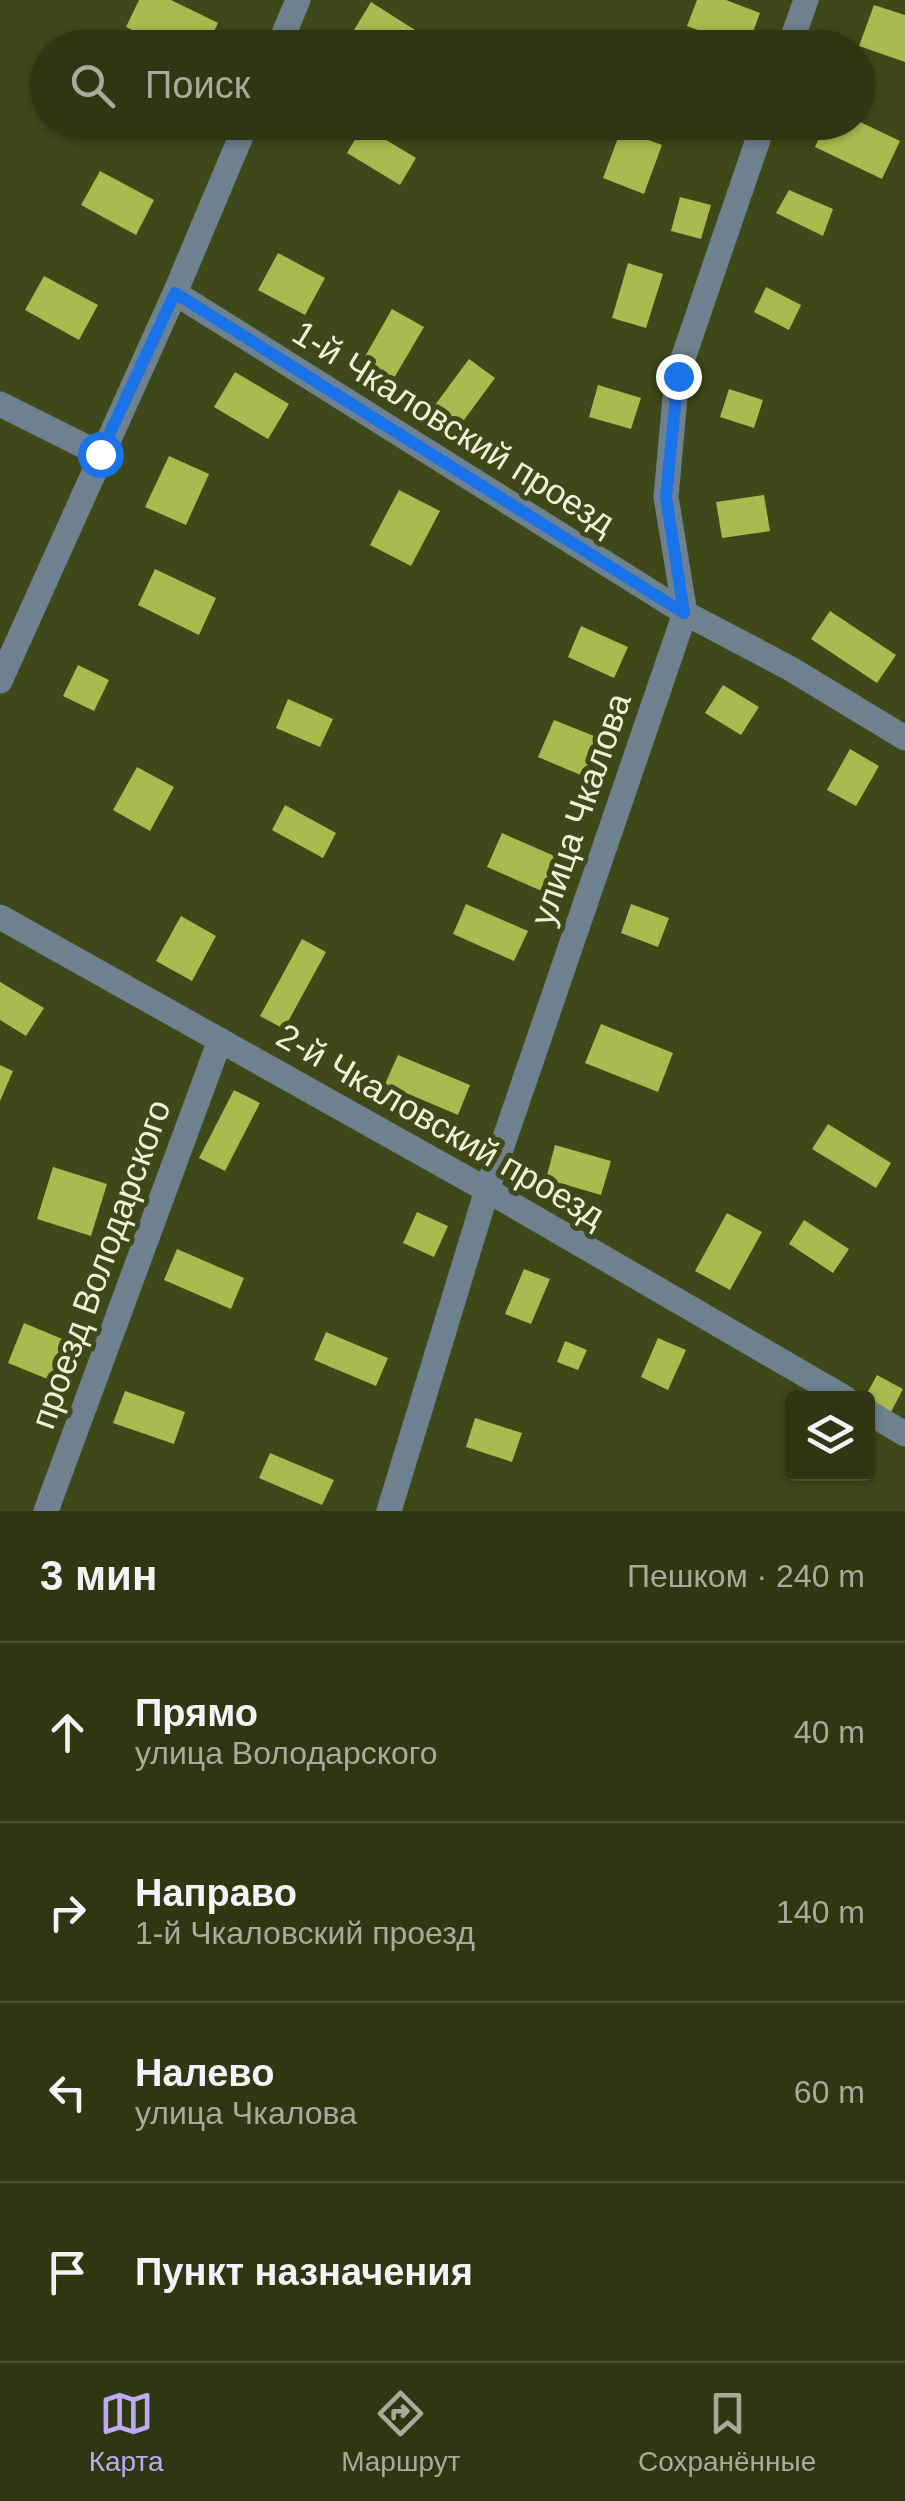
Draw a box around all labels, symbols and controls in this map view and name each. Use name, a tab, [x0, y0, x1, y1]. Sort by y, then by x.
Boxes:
search box	[30, 30, 875, 140]
icon: search	[65, 58, 120, 113]
text: Поиск	[145, 64, 250, 106]
street label: 1-й Чкаловский проезд	[286, 312, 622, 542]
route end	[656, 354, 702, 400]
route start	[78, 432, 124, 478]
street label: улица Чкалова	[522, 687, 638, 930]
street label: 2-й Чкаловский проезд	[270, 1015, 612, 1235]
street label: проезд Володарского	[22, 1094, 178, 1434]
map controls	[785, 1391, 875, 1481]
button: layers	[785, 1391, 875, 1481]
text: 3 мин	[40, 1552, 157, 1599]
text: Пешком · 240 m	[627, 1558, 865, 1594]
text: Прямо	[135, 1692, 258, 1734]
icon: ahead	[40, 1705, 95, 1760]
text: 40 m	[794, 1714, 865, 1750]
text: улица Володарского	[135, 1735, 438, 1771]
text: Направо	[135, 1872, 297, 1914]
icon: right	[40, 1885, 95, 1940]
text: 140 m	[776, 1894, 865, 1930]
text: 1-й Чкаловский проезд	[135, 1915, 475, 1951]
text: Налево	[135, 2052, 274, 2094]
icon: left	[40, 2065, 95, 2120]
text: 60 m	[794, 2074, 865, 2110]
text: улица Чкалова	[135, 2095, 357, 2131]
icon: arrive	[40, 2245, 95, 2300]
text: Пункт назначения	[135, 2251, 473, 2293]
tab: Карта	[89, 2386, 164, 2478]
tab: Маршрут	[341, 2386, 460, 2478]
tab: Сохранённые	[638, 2386, 816, 2478]

